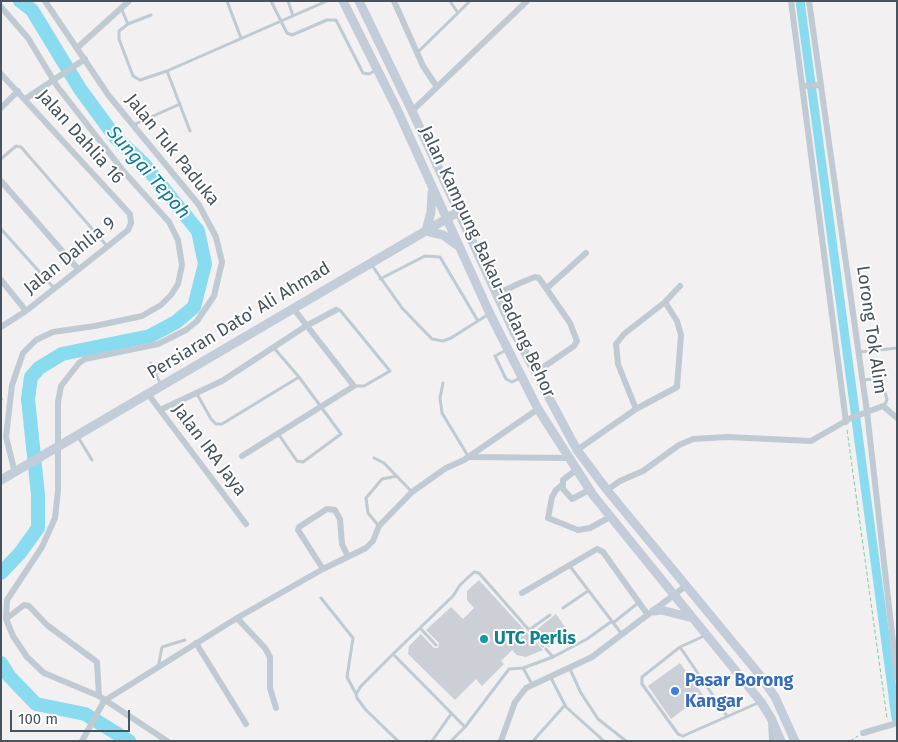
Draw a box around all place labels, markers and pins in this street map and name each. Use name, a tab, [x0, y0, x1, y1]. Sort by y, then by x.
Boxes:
place label: UTC Perlis	[494, 628, 576, 650]
marker: UTC Perlis	[478, 633, 490, 645]
place label: Pasar Borong Kangar	[685, 670, 794, 712]
marker: Pasar Borong Kangar	[669, 685, 681, 697]

